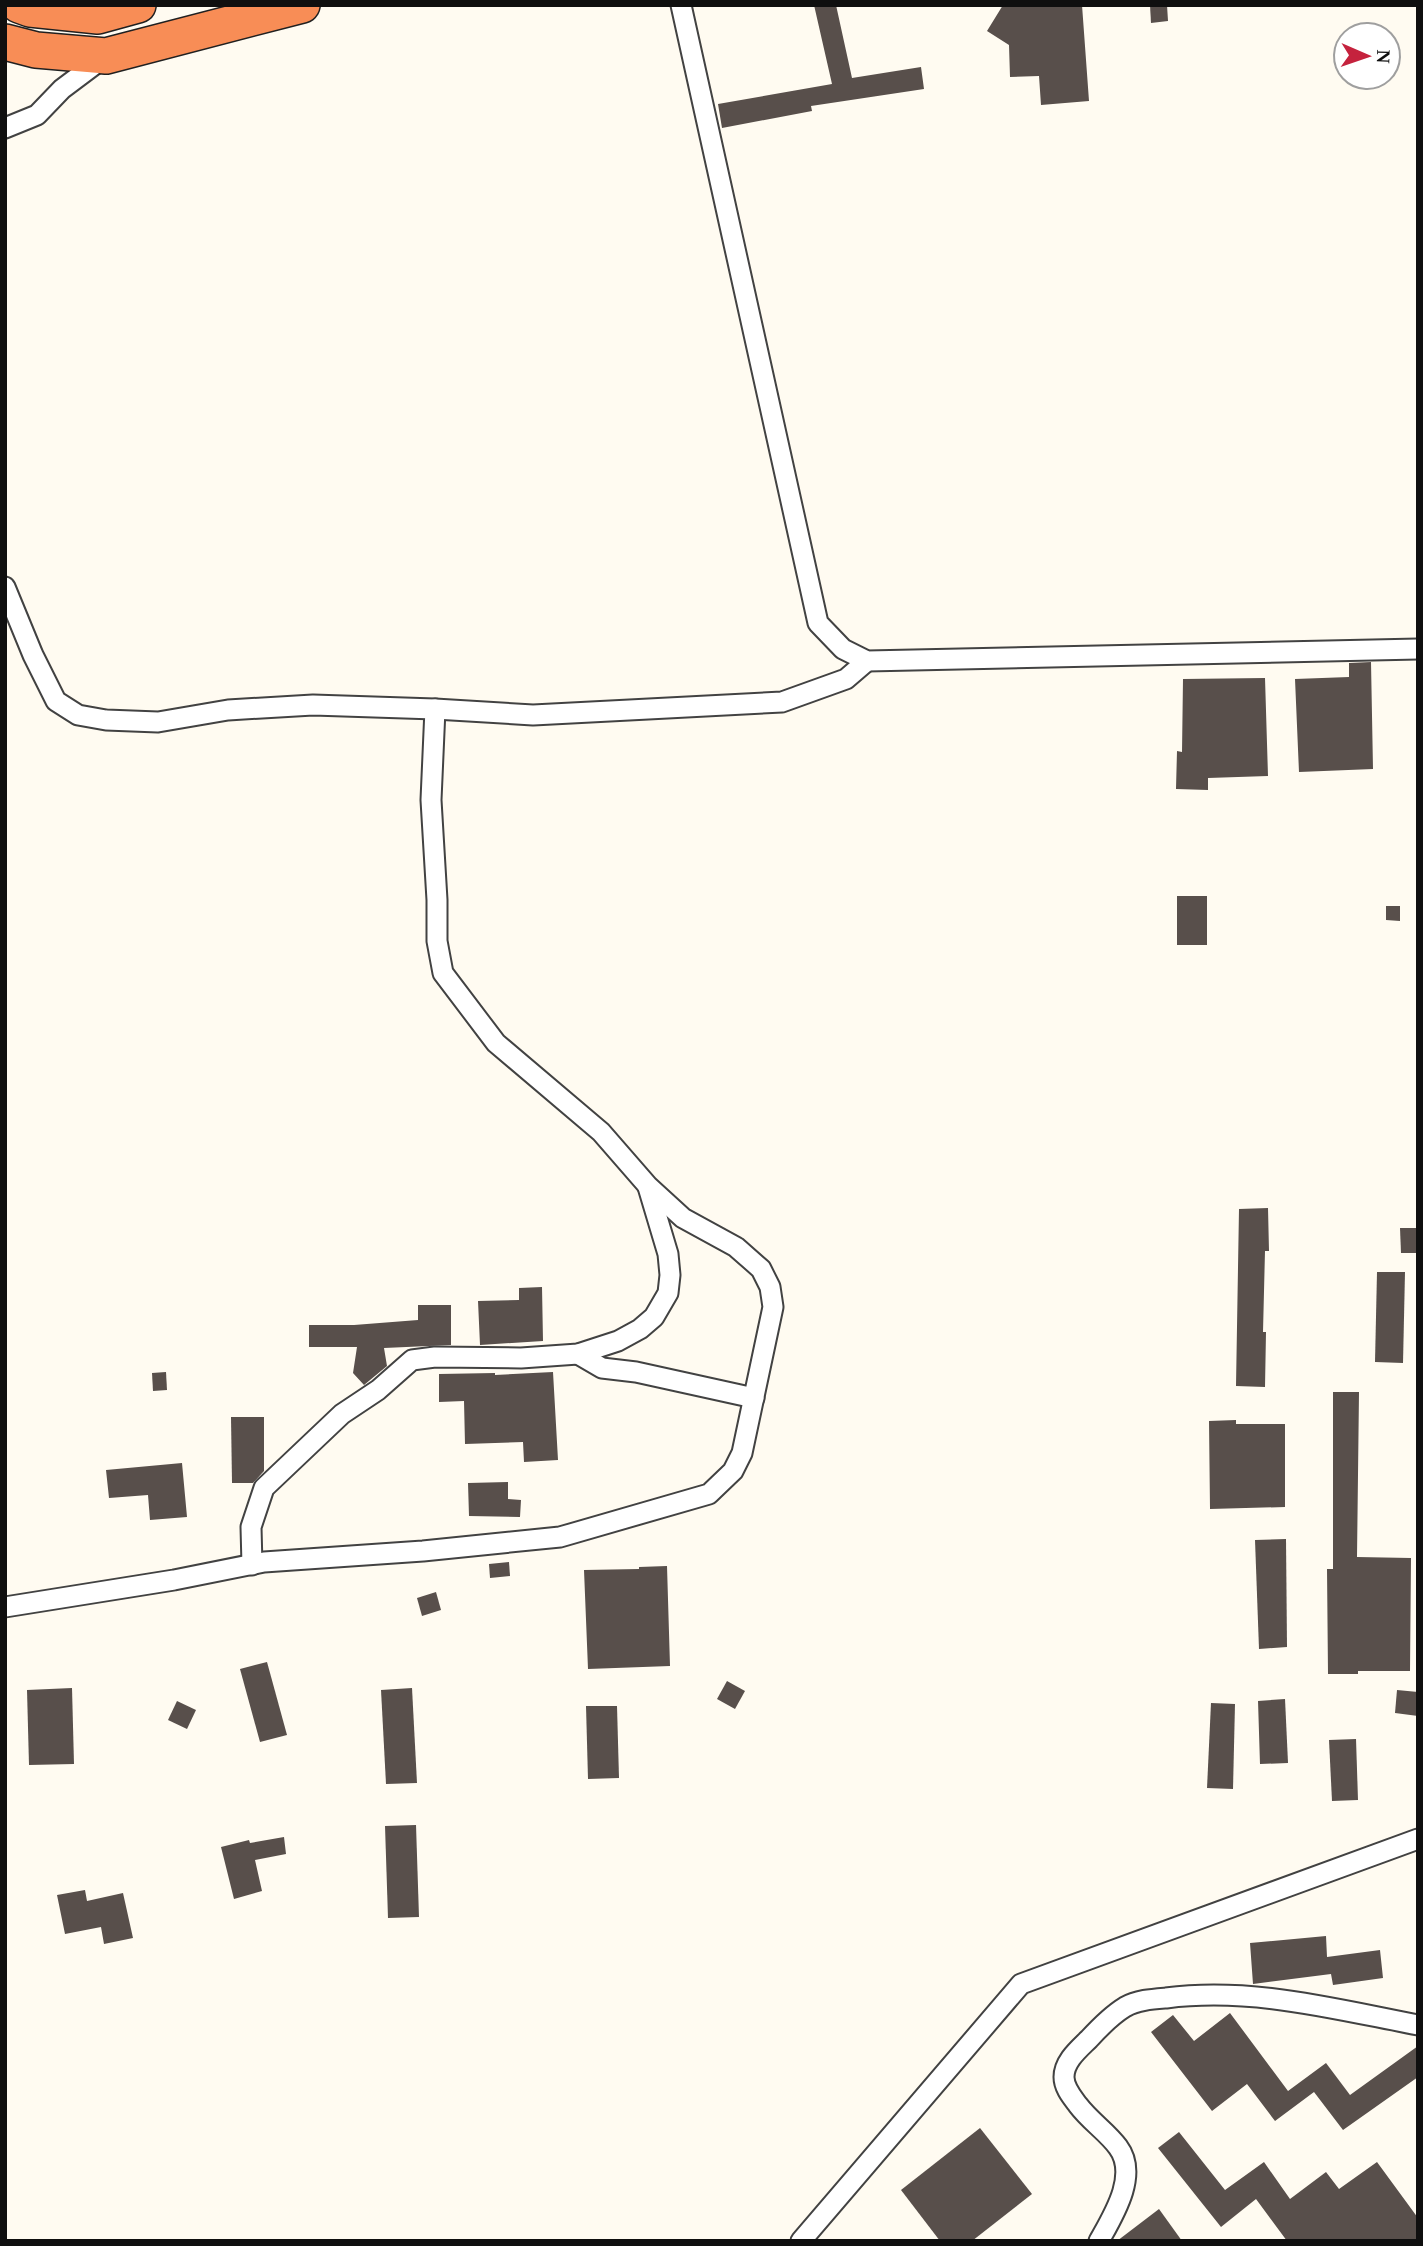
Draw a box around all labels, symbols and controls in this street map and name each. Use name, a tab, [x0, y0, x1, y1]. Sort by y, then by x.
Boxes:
north arrow	[1332, 21, 1402, 91]
text: N	[1373, 49, 1394, 64]

